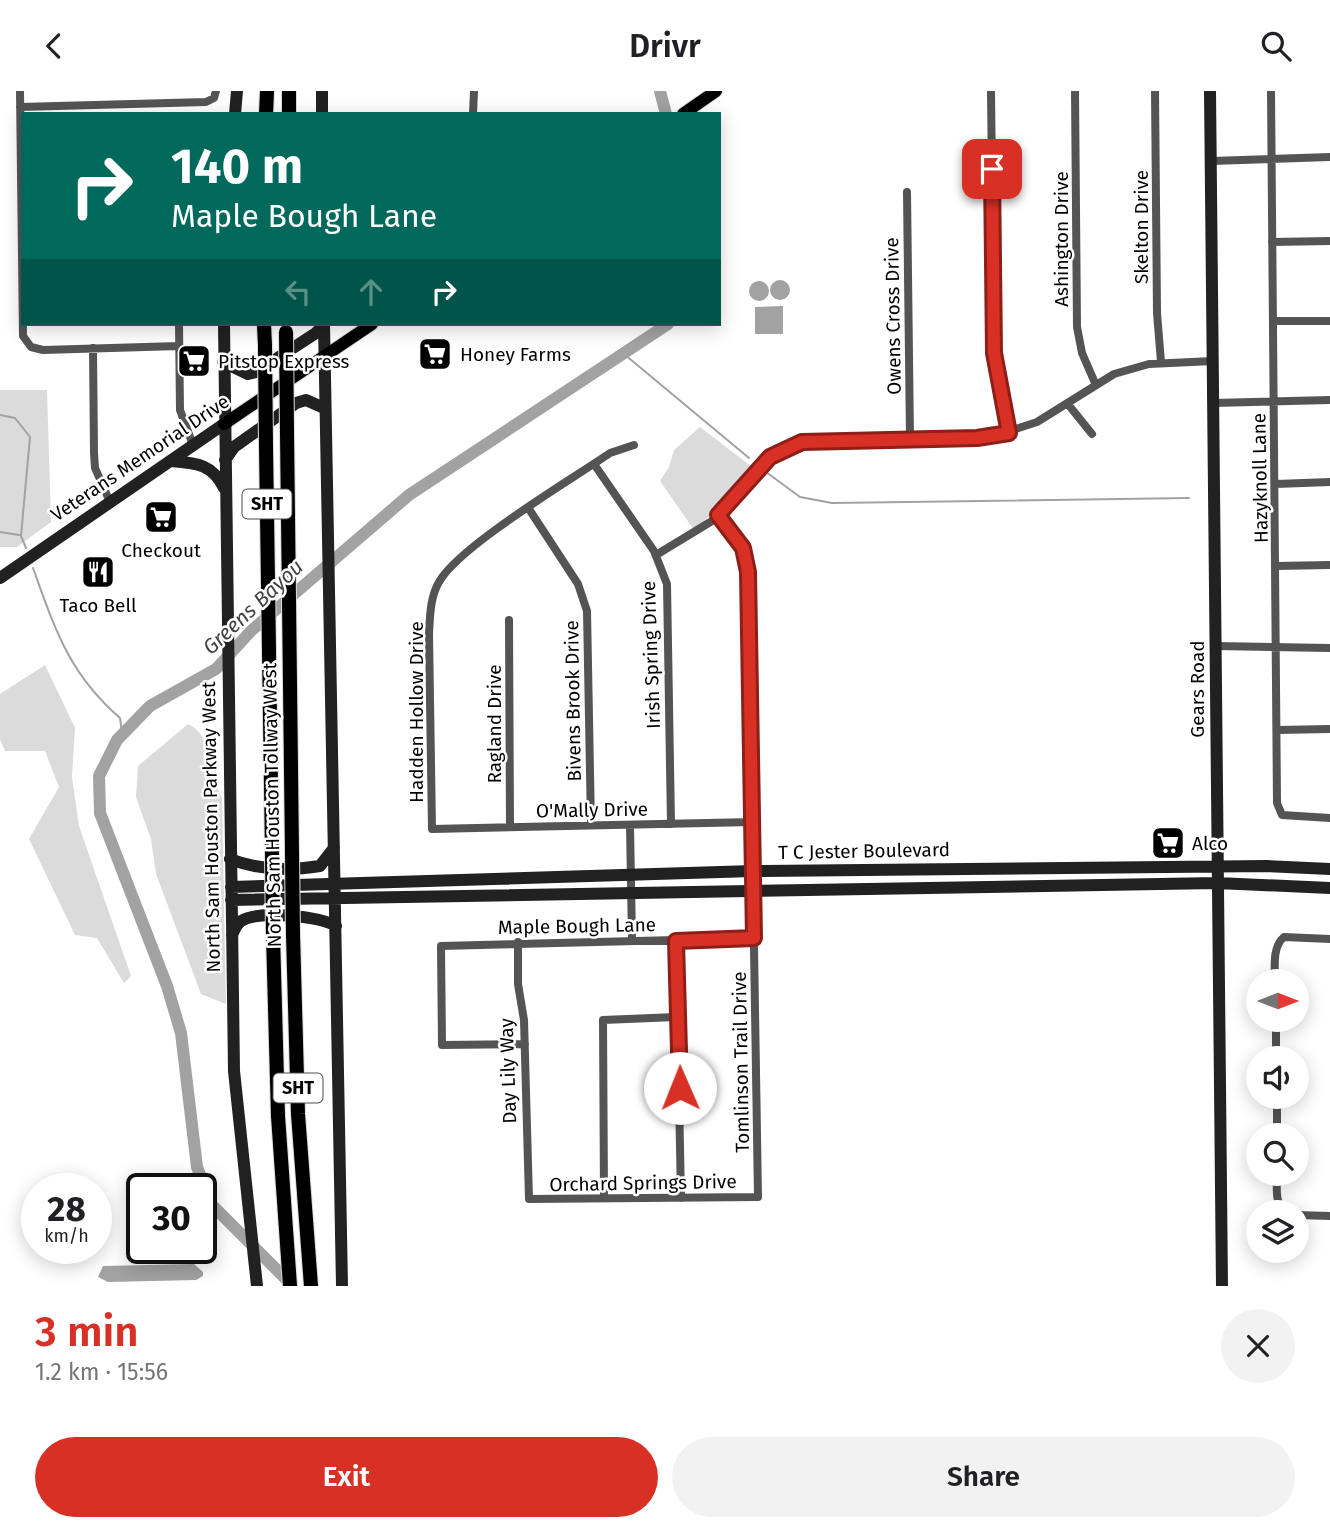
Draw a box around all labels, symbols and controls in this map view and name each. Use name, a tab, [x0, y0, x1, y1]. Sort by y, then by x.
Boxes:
icon: back	[35, 27, 73, 65]
text: Drivr	[629, 27, 701, 65]
icon: search	[1257, 27, 1295, 65]
text: 140 m	[171, 137, 303, 196]
pin	[962, 139, 1022, 199]
icon: right	[56, 140, 147, 231]
icon: arrive	[973, 150, 1011, 188]
street label: Skelton Drive	[1130, 170, 1153, 284]
street label: Ashington Drive	[1050, 171, 1073, 307]
text: Maple Bough Lane	[171, 197, 437, 235]
street label: Owens Cross Drive	[880, 237, 906, 395]
icon: left	[279, 273, 317, 311]
icon: ahead	[352, 273, 390, 311]
icon: right	[425, 273, 463, 311]
supermarket icon: Honey Farms	[416, 335, 454, 373]
supermarket icon: Pitstop Express	[175, 342, 213, 380]
place label: Honey Farms	[460, 343, 571, 366]
place label: Pitstop Express	[218, 350, 350, 373]
street label: Veterans Memorial Drive	[47, 390, 233, 526]
street label: Hazyknoll Lane	[1247, 413, 1273, 543]
road number: SHT	[243, 489, 292, 519]
supermarket icon: Checkout	[142, 498, 180, 536]
place label: Checkout	[121, 539, 201, 562]
restaurant icon: Taco Bell	[79, 553, 117, 591]
water label: Greens Bayou	[197, 554, 309, 660]
street label: Irish Spring Drive	[637, 581, 665, 729]
place label: Taco Bell	[59, 594, 137, 617]
street label: Bivens Brook Drive	[560, 620, 586, 782]
street label: Hadden Hollow Drive	[405, 621, 428, 803]
street label: Gears Road	[1186, 640, 1209, 738]
street label: North Sam Houston Tollway West	[258, 662, 286, 948]
street label: Ragland Drive	[483, 664, 506, 784]
street label: North Sam Houston Parkway West	[197, 681, 225, 973]
street label: O'Mally Drive	[536, 798, 648, 822]
supermarket icon: Alco	[1149, 824, 1187, 862]
place label: Alco	[1192, 832, 1228, 855]
street label: T C Jester Boulevard	[778, 838, 950, 864]
street label: Maple Bough Lane	[498, 913, 656, 939]
north arrow	[1246, 969, 1309, 1033]
map controls	[1246, 969, 1309, 1263]
street label: Tomlinson Trail Drive	[728, 971, 754, 1153]
street label: Day Lily Way	[495, 1017, 521, 1124]
button: sound	[1246, 1046, 1309, 1109]
position arrow	[643, 1051, 717, 1125]
road number: SHT	[274, 1073, 322, 1103]
button: search	[1246, 1123, 1309, 1186]
street label: Orchard Springs Drive	[549, 1170, 737, 1196]
speed limit sign: 30	[126, 1173, 217, 1264]
text: 28	[47, 1188, 86, 1230]
button: layers	[1246, 1200, 1309, 1263]
text: km/h	[44, 1225, 89, 1247]
text: 3 min	[35, 1307, 139, 1357]
button: close	[1221, 1309, 1295, 1383]
text: 1.2 km · 15:56	[35, 1358, 168, 1386]
button: Exit	[35, 1437, 658, 1517]
button: Share	[672, 1437, 1295, 1517]

